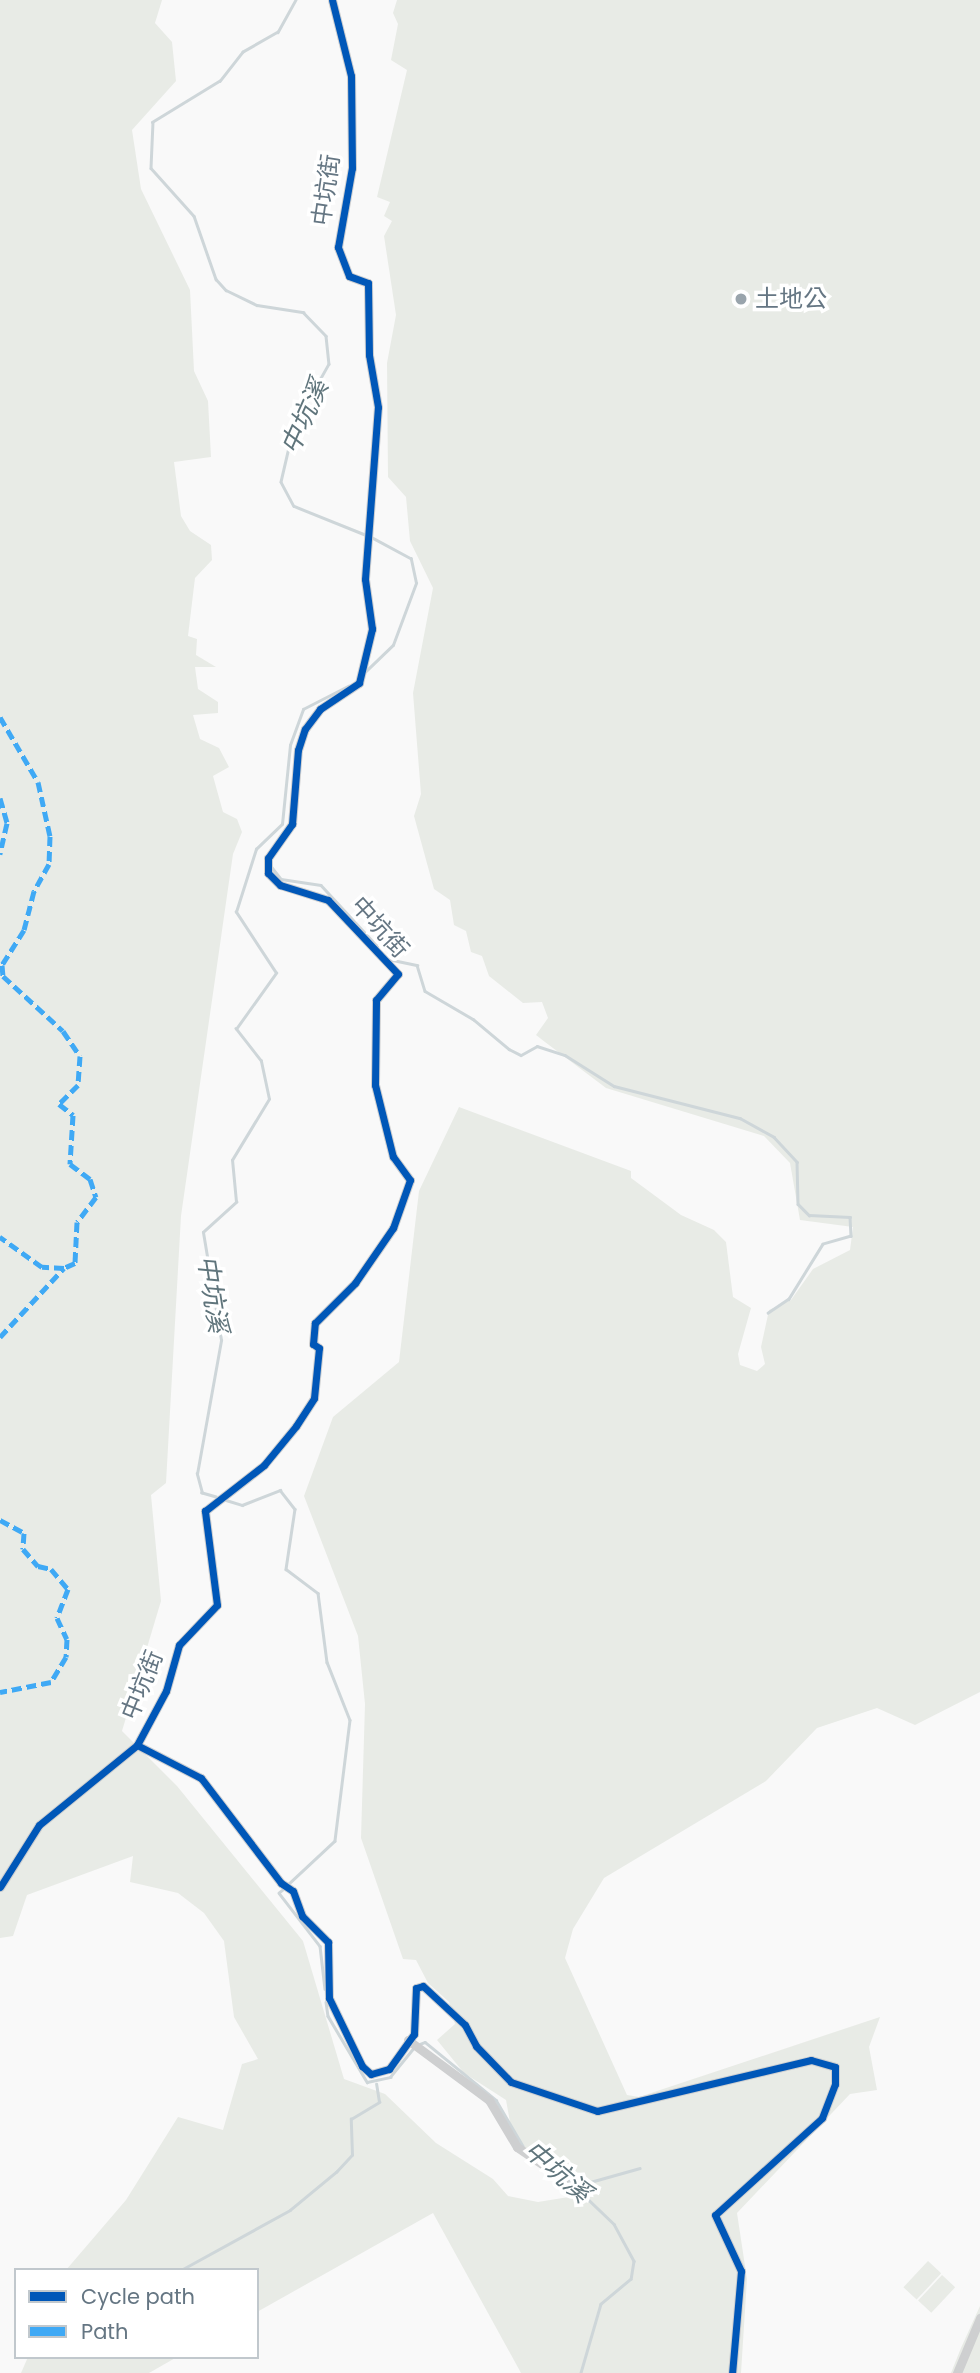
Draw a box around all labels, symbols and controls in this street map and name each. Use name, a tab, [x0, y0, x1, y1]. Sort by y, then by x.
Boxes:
street label: 中坑街	[307, 152, 345, 228]
place label: 土地公	[755, 285, 827, 313]
marker: 土地公	[733, 291, 749, 307]
water label: 中坑溪	[275, 375, 335, 459]
street label: 中坑街	[345, 891, 415, 963]
water label: 中坑溪	[190, 1253, 234, 1335]
street label: 中坑街	[115, 1646, 169, 1724]
water label: 中坑溪	[517, 2135, 597, 2209]
legend	[14, 2268, 259, 2359]
text: Cycle path	[81, 2282, 195, 2311]
text: Path	[81, 2317, 128, 2346]

